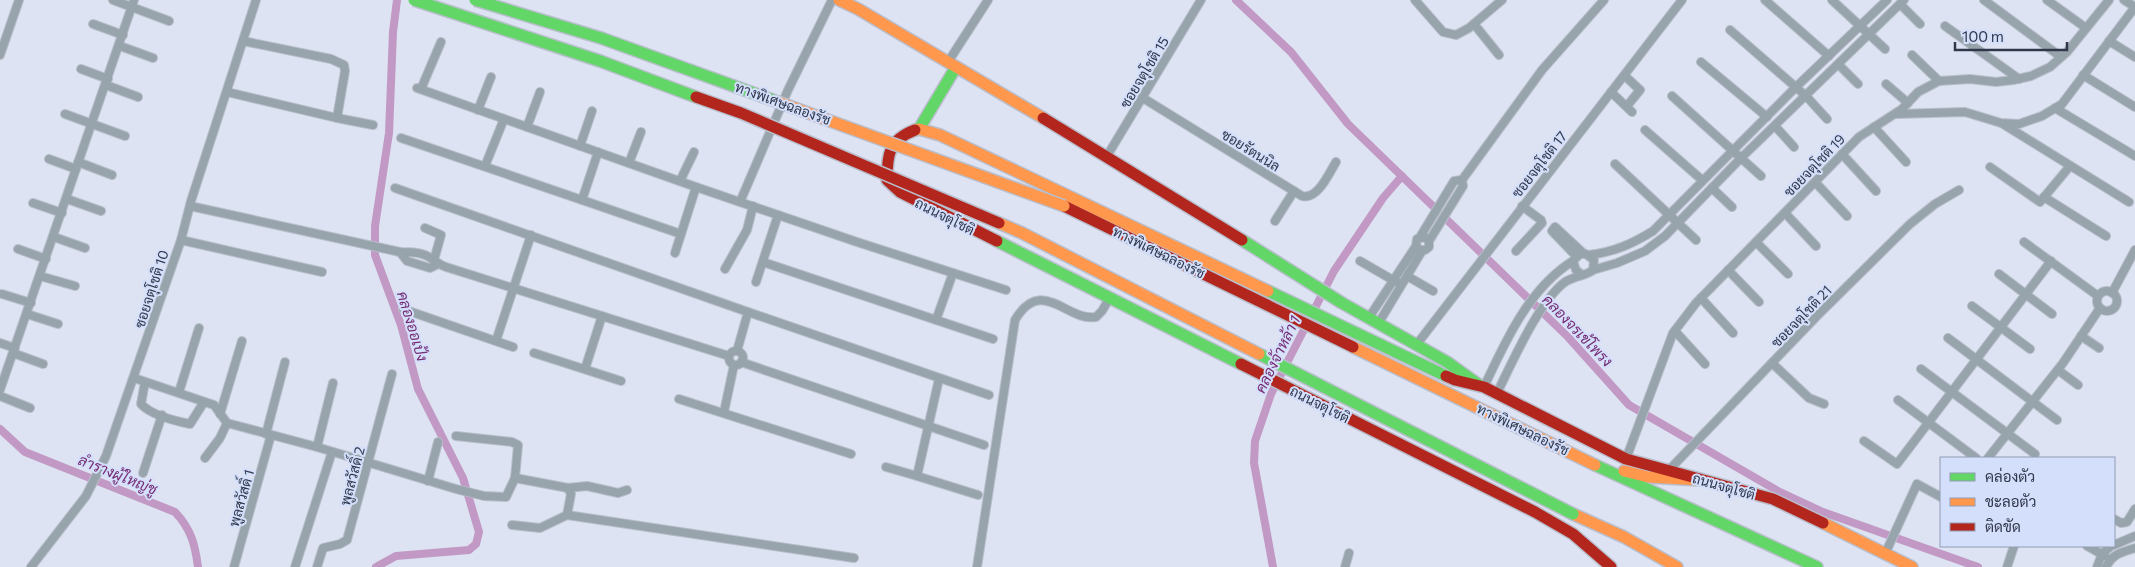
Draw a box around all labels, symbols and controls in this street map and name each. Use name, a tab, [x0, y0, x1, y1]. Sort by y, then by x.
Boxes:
scale bar	[1955, 20, 2068, 52]
text: 100 m	[1962, 27, 2004, 45]
street label: ซอยจตุโชติ 15	[1116, 33, 1174, 112]
street label: ทางพิเศษฉลองรัช	[733, 78, 833, 128]
street label: ซอยรัตนนิล	[1218, 125, 1284, 175]
street label: ซอยจตุโชติ 17	[1508, 127, 1572, 202]
street label: ซอยจตุโชติ 19	[1780, 130, 1850, 201]
street label: ถนนจตุโชติ	[911, 194, 978, 240]
street label: ทางพิเศษฉลองรัช	[1110, 222, 1208, 282]
street label: ซอยจตุโชติ 10	[130, 248, 174, 331]
street label: ซอยจตุโชติ 21	[1767, 281, 1836, 352]
water label: คลองออเป้ง	[394, 289, 432, 363]
water label: คลองจรเข้โพรง	[1539, 290, 1617, 370]
water label: คลองจ้าหล้า 1	[1251, 312, 1304, 396]
street label: ถนนจตุโชติ	[1286, 382, 1353, 428]
street label: ทางพิเศษฉลองรัช	[1474, 399, 1572, 459]
street label: พูลสวัสดิ์ 2	[333, 444, 370, 508]
water label: ลำรางผู้ใหญ่ชู	[75, 450, 161, 500]
legend	[1940, 457, 2115, 547]
street label: พูลสวัสดิ์ 1	[222, 467, 259, 529]
text: คล่องตัว	[1985, 467, 2035, 485]
street label: ถนนจตุโชติ	[1690, 469, 1757, 505]
text: ชะลอตัว	[1985, 492, 2036, 510]
text: ติดขัด	[1985, 517, 2021, 535]

